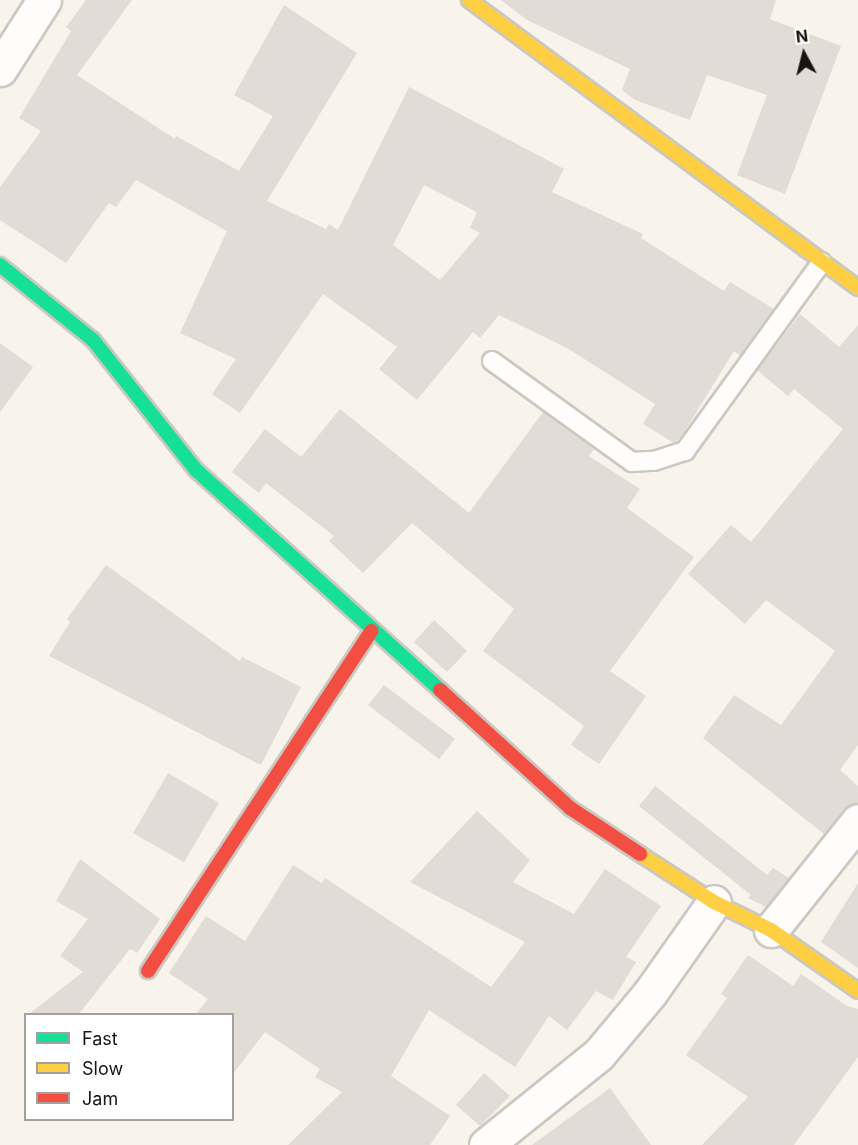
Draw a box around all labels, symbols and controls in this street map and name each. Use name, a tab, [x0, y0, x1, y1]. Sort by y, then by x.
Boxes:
north arrow	[774, 24, 834, 84]
text: N	[795, 25, 809, 47]
legend	[24, 1013, 234, 1121]
text: Fast	[82, 1028, 118, 1049]
text: Slow	[82, 1058, 123, 1079]
text: Jam	[82, 1088, 118, 1109]

